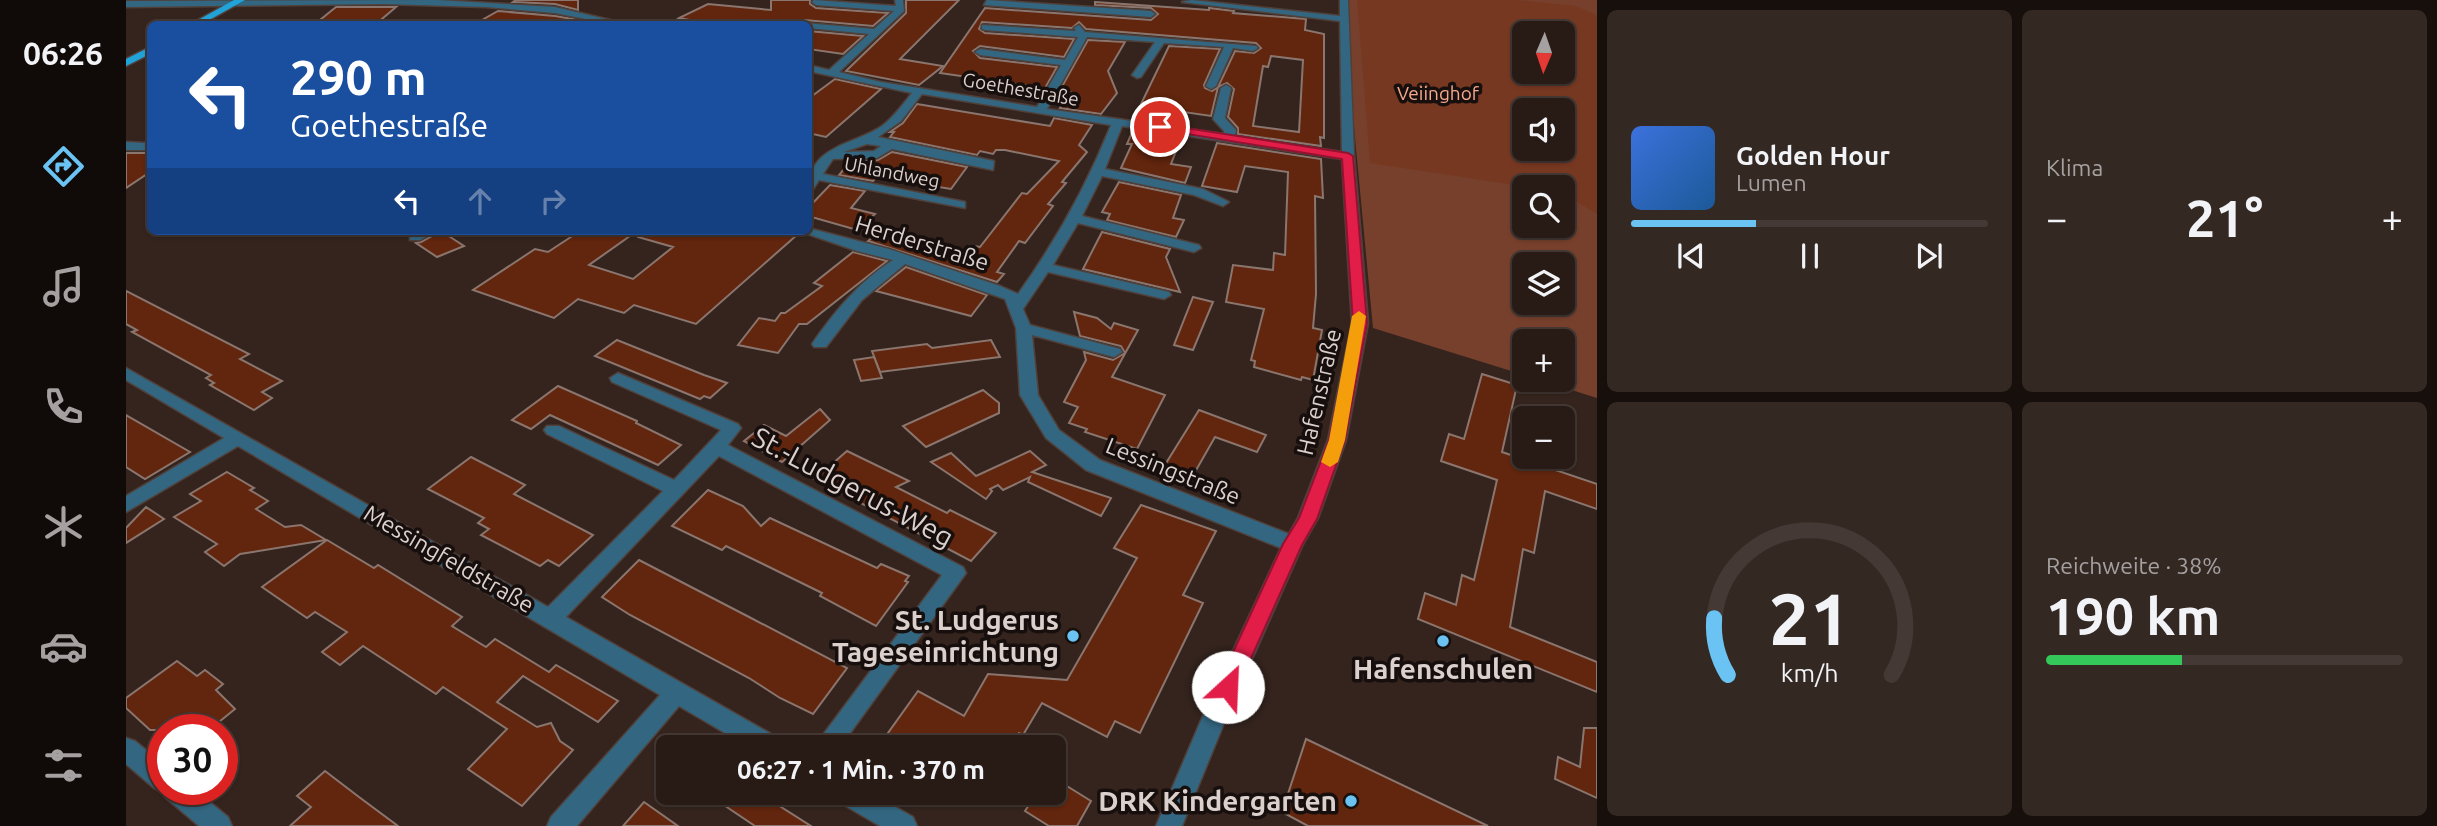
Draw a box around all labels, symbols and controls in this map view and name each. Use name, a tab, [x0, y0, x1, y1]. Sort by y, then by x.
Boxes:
north arrow	[1512, 21, 1575, 84]
map controls	[1512, 21, 1575, 469]
text: 06:26	[23, 35, 103, 71]
icon: left	[175, 49, 266, 140]
text: 290 m	[290, 49, 427, 104]
street label: Goethestraße	[961, 68, 1081, 110]
park label: Veiinghof	[1397, 82, 1480, 104]
pin	[1130, 97, 1190, 157]
button: sound	[1512, 98, 1575, 161]
text: Goethestraße	[290, 107, 488, 143]
icon: arrive	[1141, 108, 1179, 146]
text: Golden Hour	[1736, 141, 1890, 170]
icon: directions	[39, 142, 88, 191]
street label: Uhlandweg	[842, 152, 942, 192]
text: Klima	[2046, 155, 2103, 180]
text: Lumen	[1736, 170, 1807, 195]
button: search	[1512, 175, 1575, 238]
icon: left	[388, 182, 426, 220]
icon: ahead	[461, 182, 499, 220]
icon: right	[534, 182, 572, 220]
text: 21°	[2186, 189, 2263, 247]
text: −	[2046, 197, 2067, 239]
text: +	[2382, 197, 2403, 239]
street label: Herderstraße	[852, 210, 992, 275]
icon: previous	[1672, 237, 1710, 275]
icon: pause	[1791, 237, 1829, 275]
icon: next	[1910, 237, 1948, 275]
button: layers	[1512, 252, 1575, 315]
icon: music	[39, 262, 88, 311]
street label: Hafenstraße	[1292, 326, 1345, 457]
button: +	[1512, 329, 1575, 392]
icon: phone	[39, 382, 88, 431]
button: −	[1512, 406, 1575, 469]
street label: St.-Ludgerus-Weg	[747, 421, 959, 553]
street label: Lessingstraße	[1102, 432, 1244, 509]
street label: Messingfeldstraße	[360, 500, 538, 617]
icon: climate	[39, 502, 88, 551]
text: Reichweite · 38%	[2046, 553, 2222, 578]
text: 21	[1768, 577, 1851, 659]
text: 190 km	[2046, 587, 2220, 645]
place label: St. Ludgerus Tageseinrichtung	[832, 604, 1059, 667]
icon: car	[39, 622, 88, 671]
marker: St. Ludgerus Tageseinrichtung	[1065, 628, 1081, 644]
marker: Hafenschulen	[1435, 633, 1451, 649]
position arrow	[1191, 650, 1265, 724]
place label: Hafenschulen	[1353, 653, 1533, 684]
text: km/h	[1781, 659, 1838, 687]
speed limit sign: 30	[147, 714, 238, 805]
icon: filters	[39, 741, 88, 790]
text: 06:27 · 1 Min. · 370 m	[737, 755, 985, 784]
place label: DRK Kindergarten	[1098, 785, 1337, 816]
marker: DRK Kindergarten	[1343, 793, 1359, 809]

